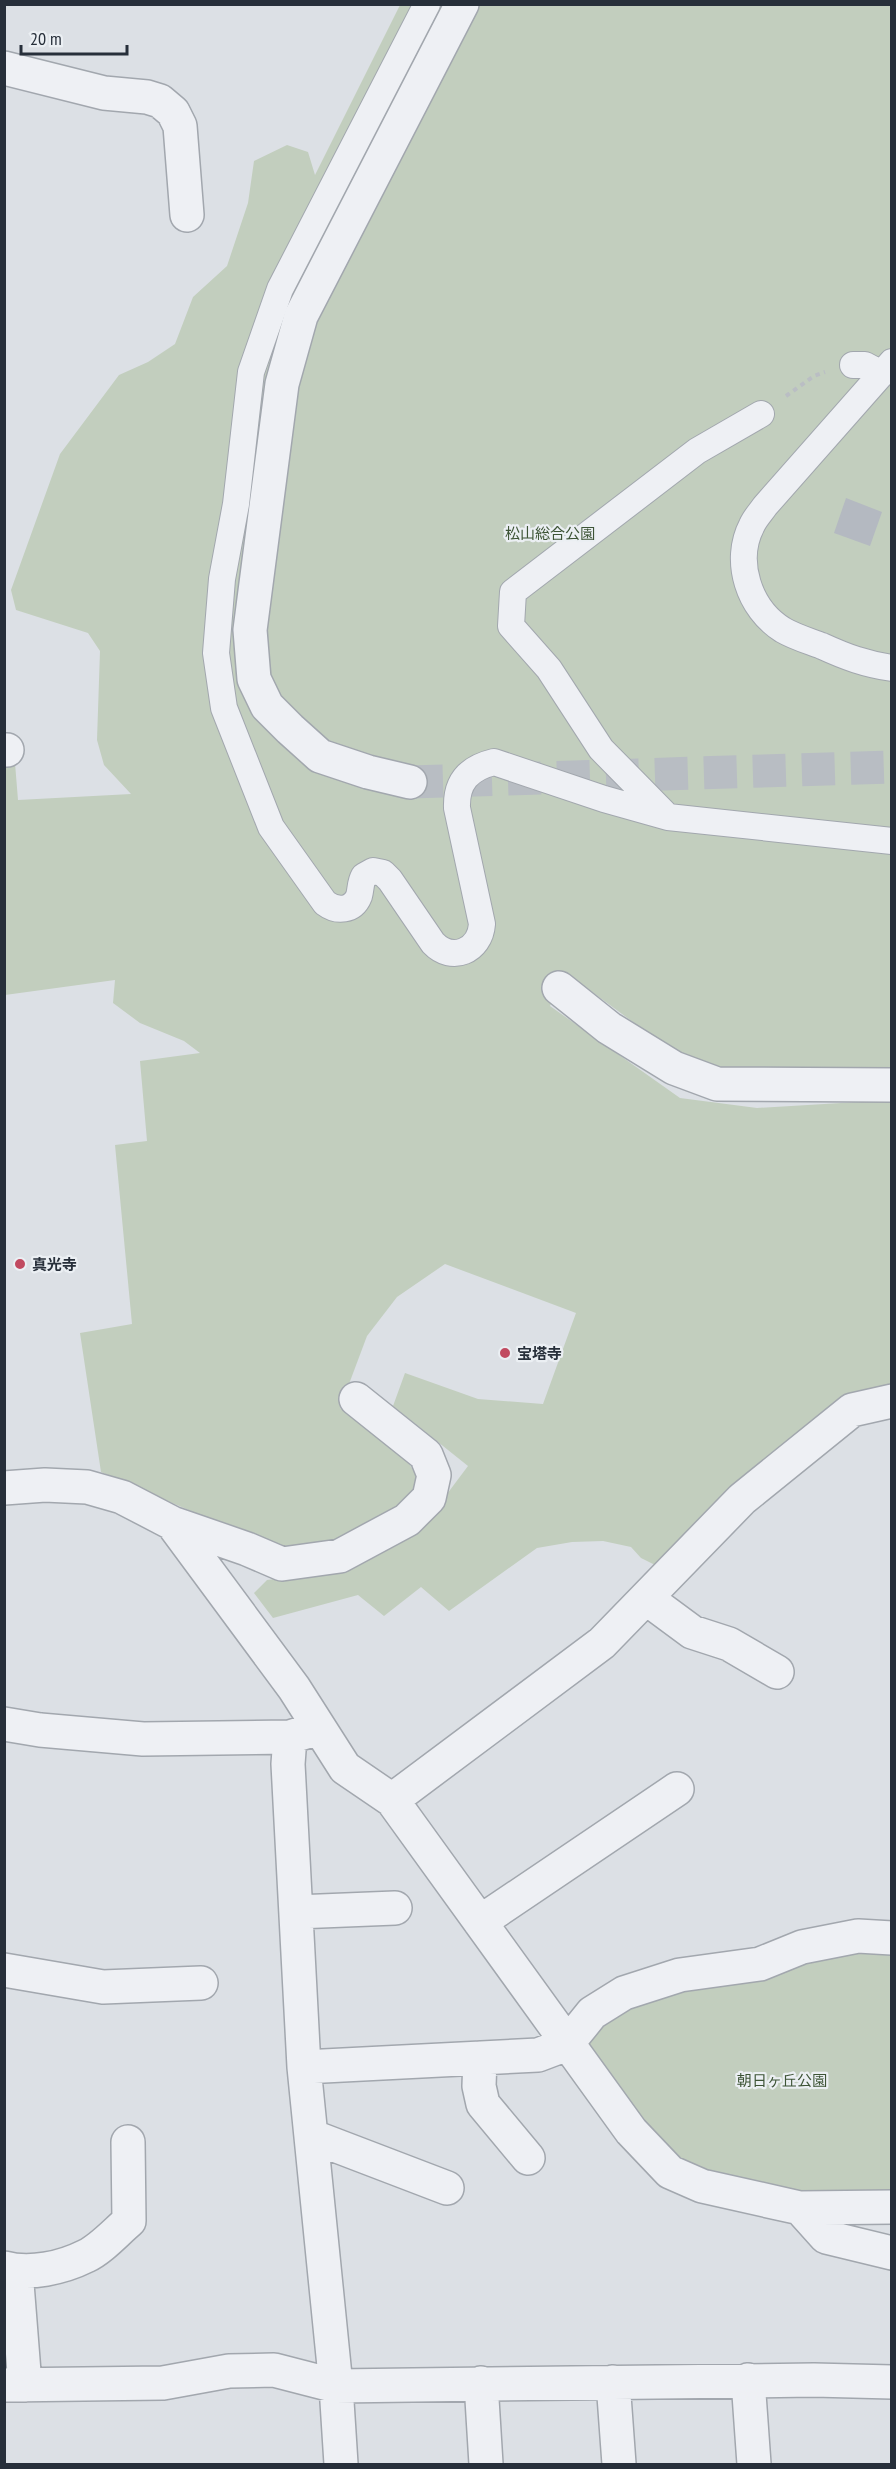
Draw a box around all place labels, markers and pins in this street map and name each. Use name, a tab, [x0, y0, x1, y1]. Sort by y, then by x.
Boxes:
place label: 真光寺	[32, 1255, 77, 1274]
marker: 真光寺	[13, 1257, 27, 1271]
place label: 宝塔寺	[517, 1344, 562, 1363]
marker: 宝塔寺	[498, 1346, 512, 1360]

